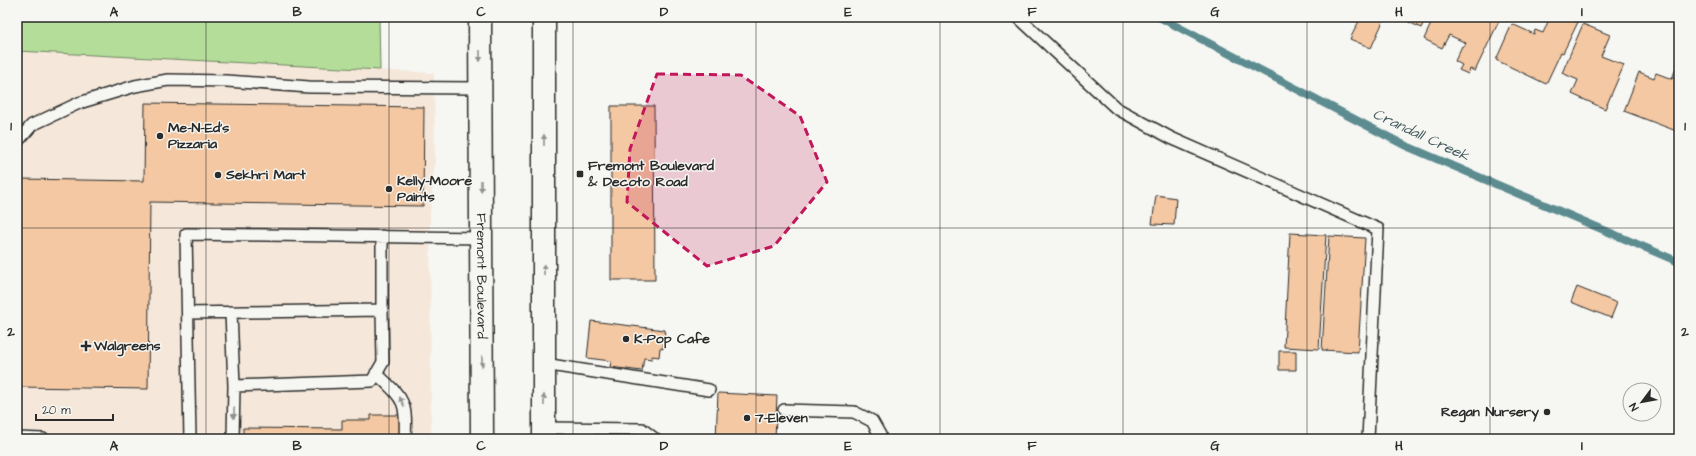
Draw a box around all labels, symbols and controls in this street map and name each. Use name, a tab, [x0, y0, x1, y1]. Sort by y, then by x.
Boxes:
text: A	[110, 3, 119, 21]
text: B	[292, 3, 302, 21]
text: C	[476, 3, 486, 21]
text: D	[660, 3, 669, 21]
text: E	[844, 3, 852, 21]
text: F	[1027, 3, 1037, 21]
text: G	[1210, 3, 1220, 21]
text: H	[1395, 3, 1403, 21]
text: I	[1581, 3, 1583, 21]
one-way arrow	[477, 50, 484, 62]
water label: Crandall Creek	[1369, 103, 1473, 167]
text: 1	[10, 117, 12, 135]
text: 1	[1684, 117, 1686, 135]
place label: Me-N-Ed's Pizzaria	[168, 118, 229, 154]
marker: Me-N-Ed's Pizzaria	[155, 131, 165, 141]
one-way arrow	[541, 133, 547, 146]
place label: Fremont Boulevard & Decoto Road	[587, 156, 715, 192]
place label: Sekhri Mart	[225, 165, 306, 185]
marker: Fremont Boulevard & Decoto Road	[575, 169, 585, 179]
marker: Sekhri Mart	[213, 170, 223, 180]
place label: Kelly-Moore Paints	[397, 171, 473, 207]
one-way arrow	[478, 180, 484, 193]
marker: Kelly-Moore Paints	[384, 184, 394, 194]
street label: Fremont Boulevard	[471, 213, 492, 339]
one-way arrow	[541, 263, 547, 276]
text: 2	[6, 323, 15, 341]
text: 2	[1680, 323, 1689, 341]
place label: K-Pop Cafe	[634, 329, 710, 349]
marker: K-Pop Cafe	[621, 334, 631, 344]
place label: Walgreens	[93, 336, 161, 357]
marker: Walgreens	[81, 341, 91, 351]
one-way arrow	[479, 355, 485, 368]
north arrow	[1622, 382, 1662, 422]
one-way arrow	[541, 393, 547, 406]
scale bar	[36, 396, 113, 422]
one-way arrow	[398, 396, 405, 408]
text: N	[1626, 400, 1642, 414]
text: 20 m	[42, 402, 71, 419]
place label: Regan Nursery	[1441, 402, 1539, 423]
one-way arrow	[230, 407, 237, 419]
marker: Regan Nursery	[1542, 407, 1552, 417]
place label: 7-Eleven	[754, 408, 808, 428]
marker: 7-Eleven	[742, 413, 752, 423]
text: A	[110, 437, 119, 455]
text: B	[292, 437, 302, 455]
text: C	[476, 437, 486, 455]
text: D	[660, 437, 669, 455]
text: E	[844, 437, 852, 455]
text: F	[1027, 437, 1037, 455]
text: G	[1210, 437, 1220, 455]
text: H	[1395, 437, 1403, 455]
text: I	[1581, 437, 1583, 455]

